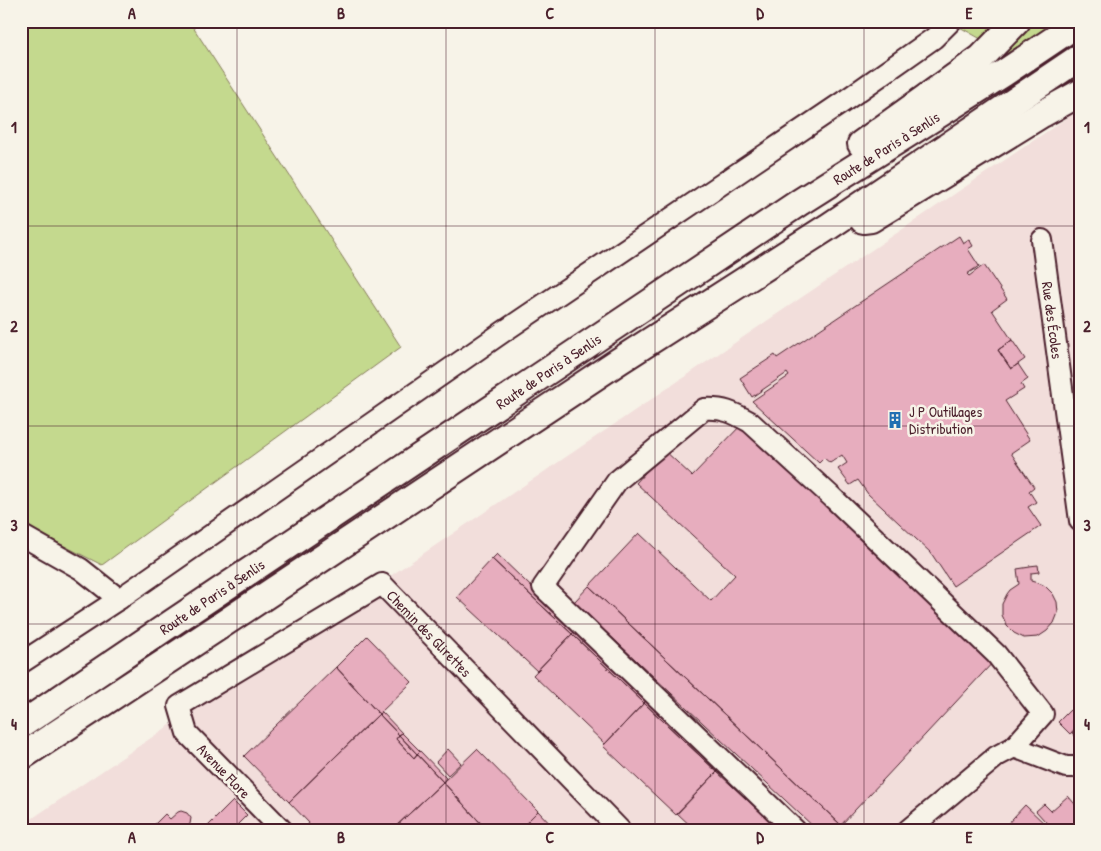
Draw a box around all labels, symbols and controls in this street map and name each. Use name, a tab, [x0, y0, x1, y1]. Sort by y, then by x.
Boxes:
text: A	[128, 2, 136, 24]
text: B	[337, 2, 345, 24]
text: C	[546, 2, 555, 24]
text: D	[756, 2, 764, 24]
text: E	[965, 2, 973, 24]
street label: Route de Paris à Senlis	[829, 106, 944, 189]
text: 1	[11, 116, 17, 138]
text: 1	[1084, 116, 1090, 138]
street label: Rue des Écoles	[1037, 280, 1068, 360]
text: 2	[10, 315, 18, 337]
text: 2	[1083, 315, 1091, 337]
street label: Route de Paris à Senlis	[491, 328, 605, 414]
place label: J P Outillages Distribution	[909, 401, 983, 439]
building icon: J P Outillages Distribution	[885, 410, 905, 430]
text: 3	[10, 514, 18, 536]
text: 3	[1083, 514, 1091, 536]
street label: Route de Paris à Senlis	[155, 553, 269, 639]
street label: Chemin des Glirettes	[382, 585, 477, 681]
text: 4	[11, 713, 17, 735]
text: 4	[1084, 713, 1090, 735]
street label: Avenue Flore	[193, 739, 255, 803]
text: A	[128, 826, 136, 848]
text: B	[337, 826, 345, 848]
text: C	[546, 826, 555, 848]
text: D	[756, 826, 764, 848]
text: E	[965, 826, 973, 848]

